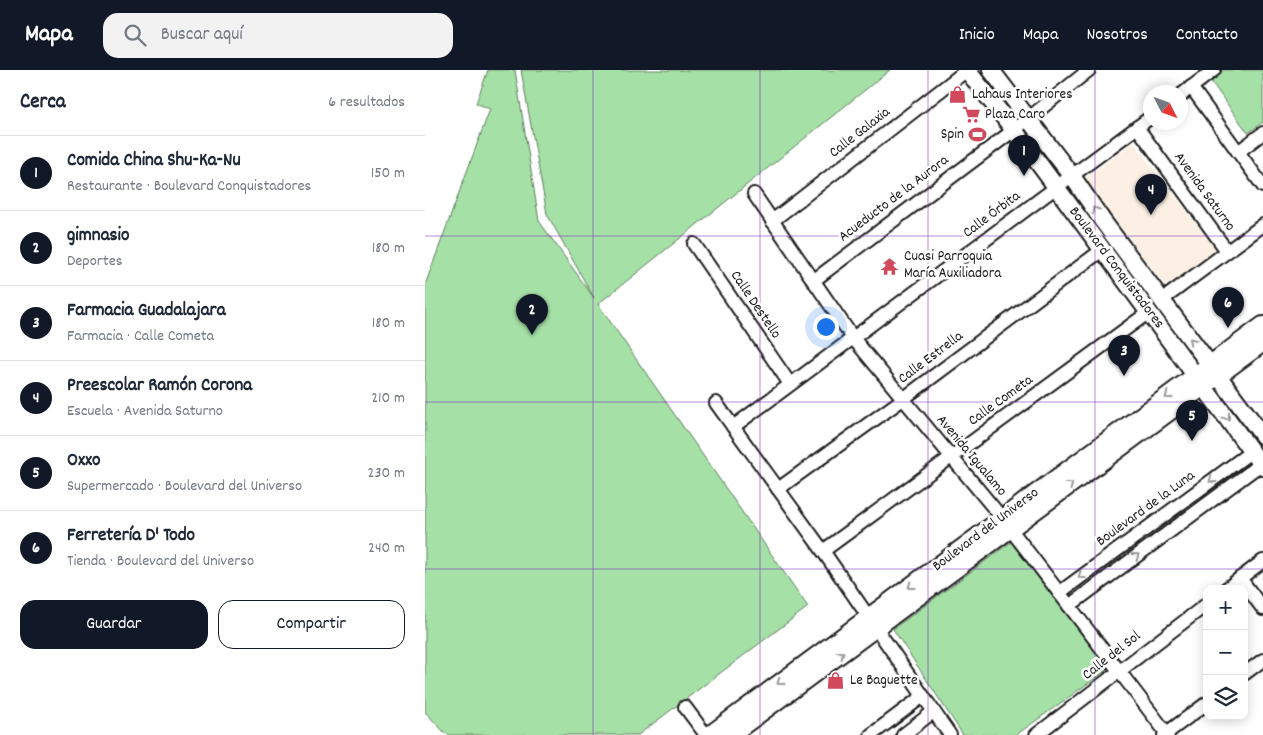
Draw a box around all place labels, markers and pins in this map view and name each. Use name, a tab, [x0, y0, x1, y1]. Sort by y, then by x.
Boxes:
place label: Lahaus Interiores	[972, 84, 1072, 106]
shop icon: Lahaus Interiores	[948, 85, 968, 105]
place label: Plaza Caro	[985, 104, 1046, 126]
supermarket icon: Plaza Caro	[961, 105, 981, 125]
place label: Spin	[941, 124, 964, 146]
sports icon: Spin	[968, 125, 988, 145]
pin: 1	[1008, 135, 1040, 176]
pin: 4	[1135, 174, 1167, 215]
place label: Cuasi Parroquia María Auxiliadora	[904, 246, 1002, 285]
temple icon: Cuasi Parroquia María Auxiliadora	[880, 256, 900, 276]
pin: 6	[1212, 287, 1244, 328]
pin: 2	[516, 294, 548, 335]
pin: 3	[1108, 335, 1140, 376]
pin: 5	[1176, 400, 1208, 441]
place label: Le Baguette	[850, 670, 918, 692]
shop icon: Le Baguette	[826, 671, 846, 691]

